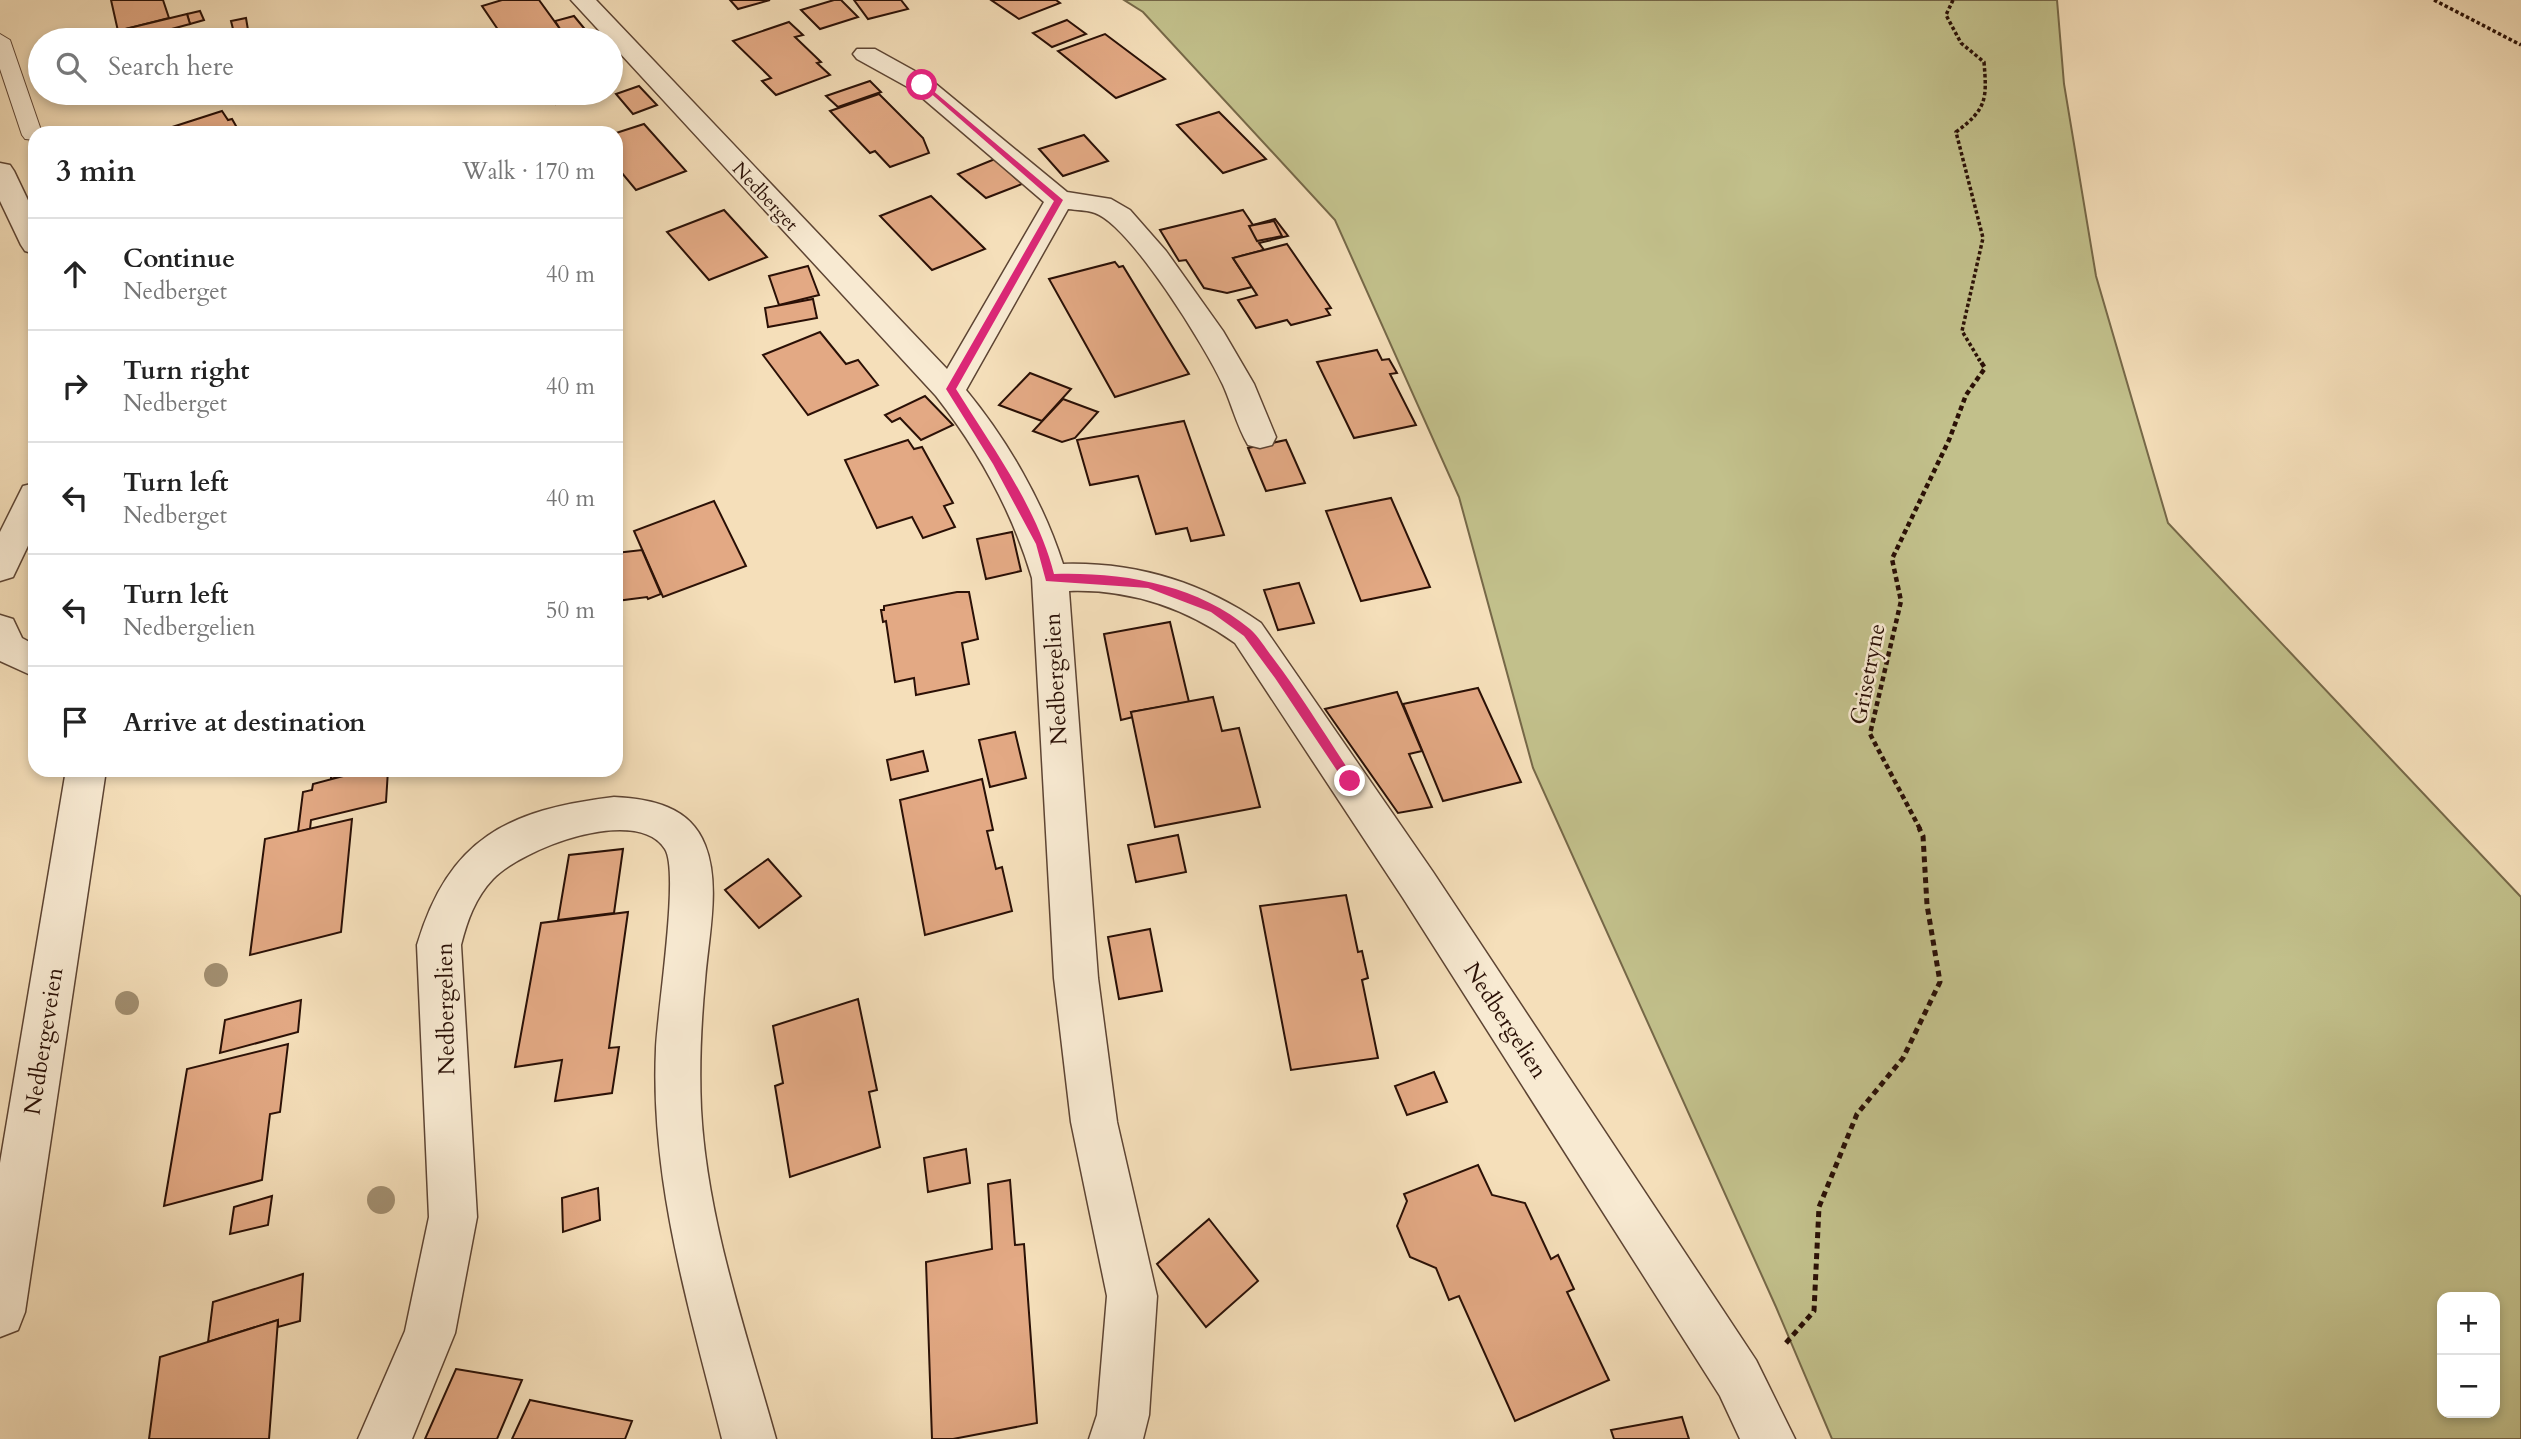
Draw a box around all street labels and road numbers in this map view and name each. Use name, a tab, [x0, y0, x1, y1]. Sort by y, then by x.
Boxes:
street label: Nedberget	[726, 156, 804, 237]
street label: Nedbergelien	[1037, 612, 1074, 746]
street label: Grisetryne	[1842, 621, 1892, 727]
street label: Nedbergelien	[429, 942, 462, 1076]
street label: Nedbergelien	[1456, 956, 1555, 1084]
street label: Nedbergeveien	[17, 965, 70, 1117]

